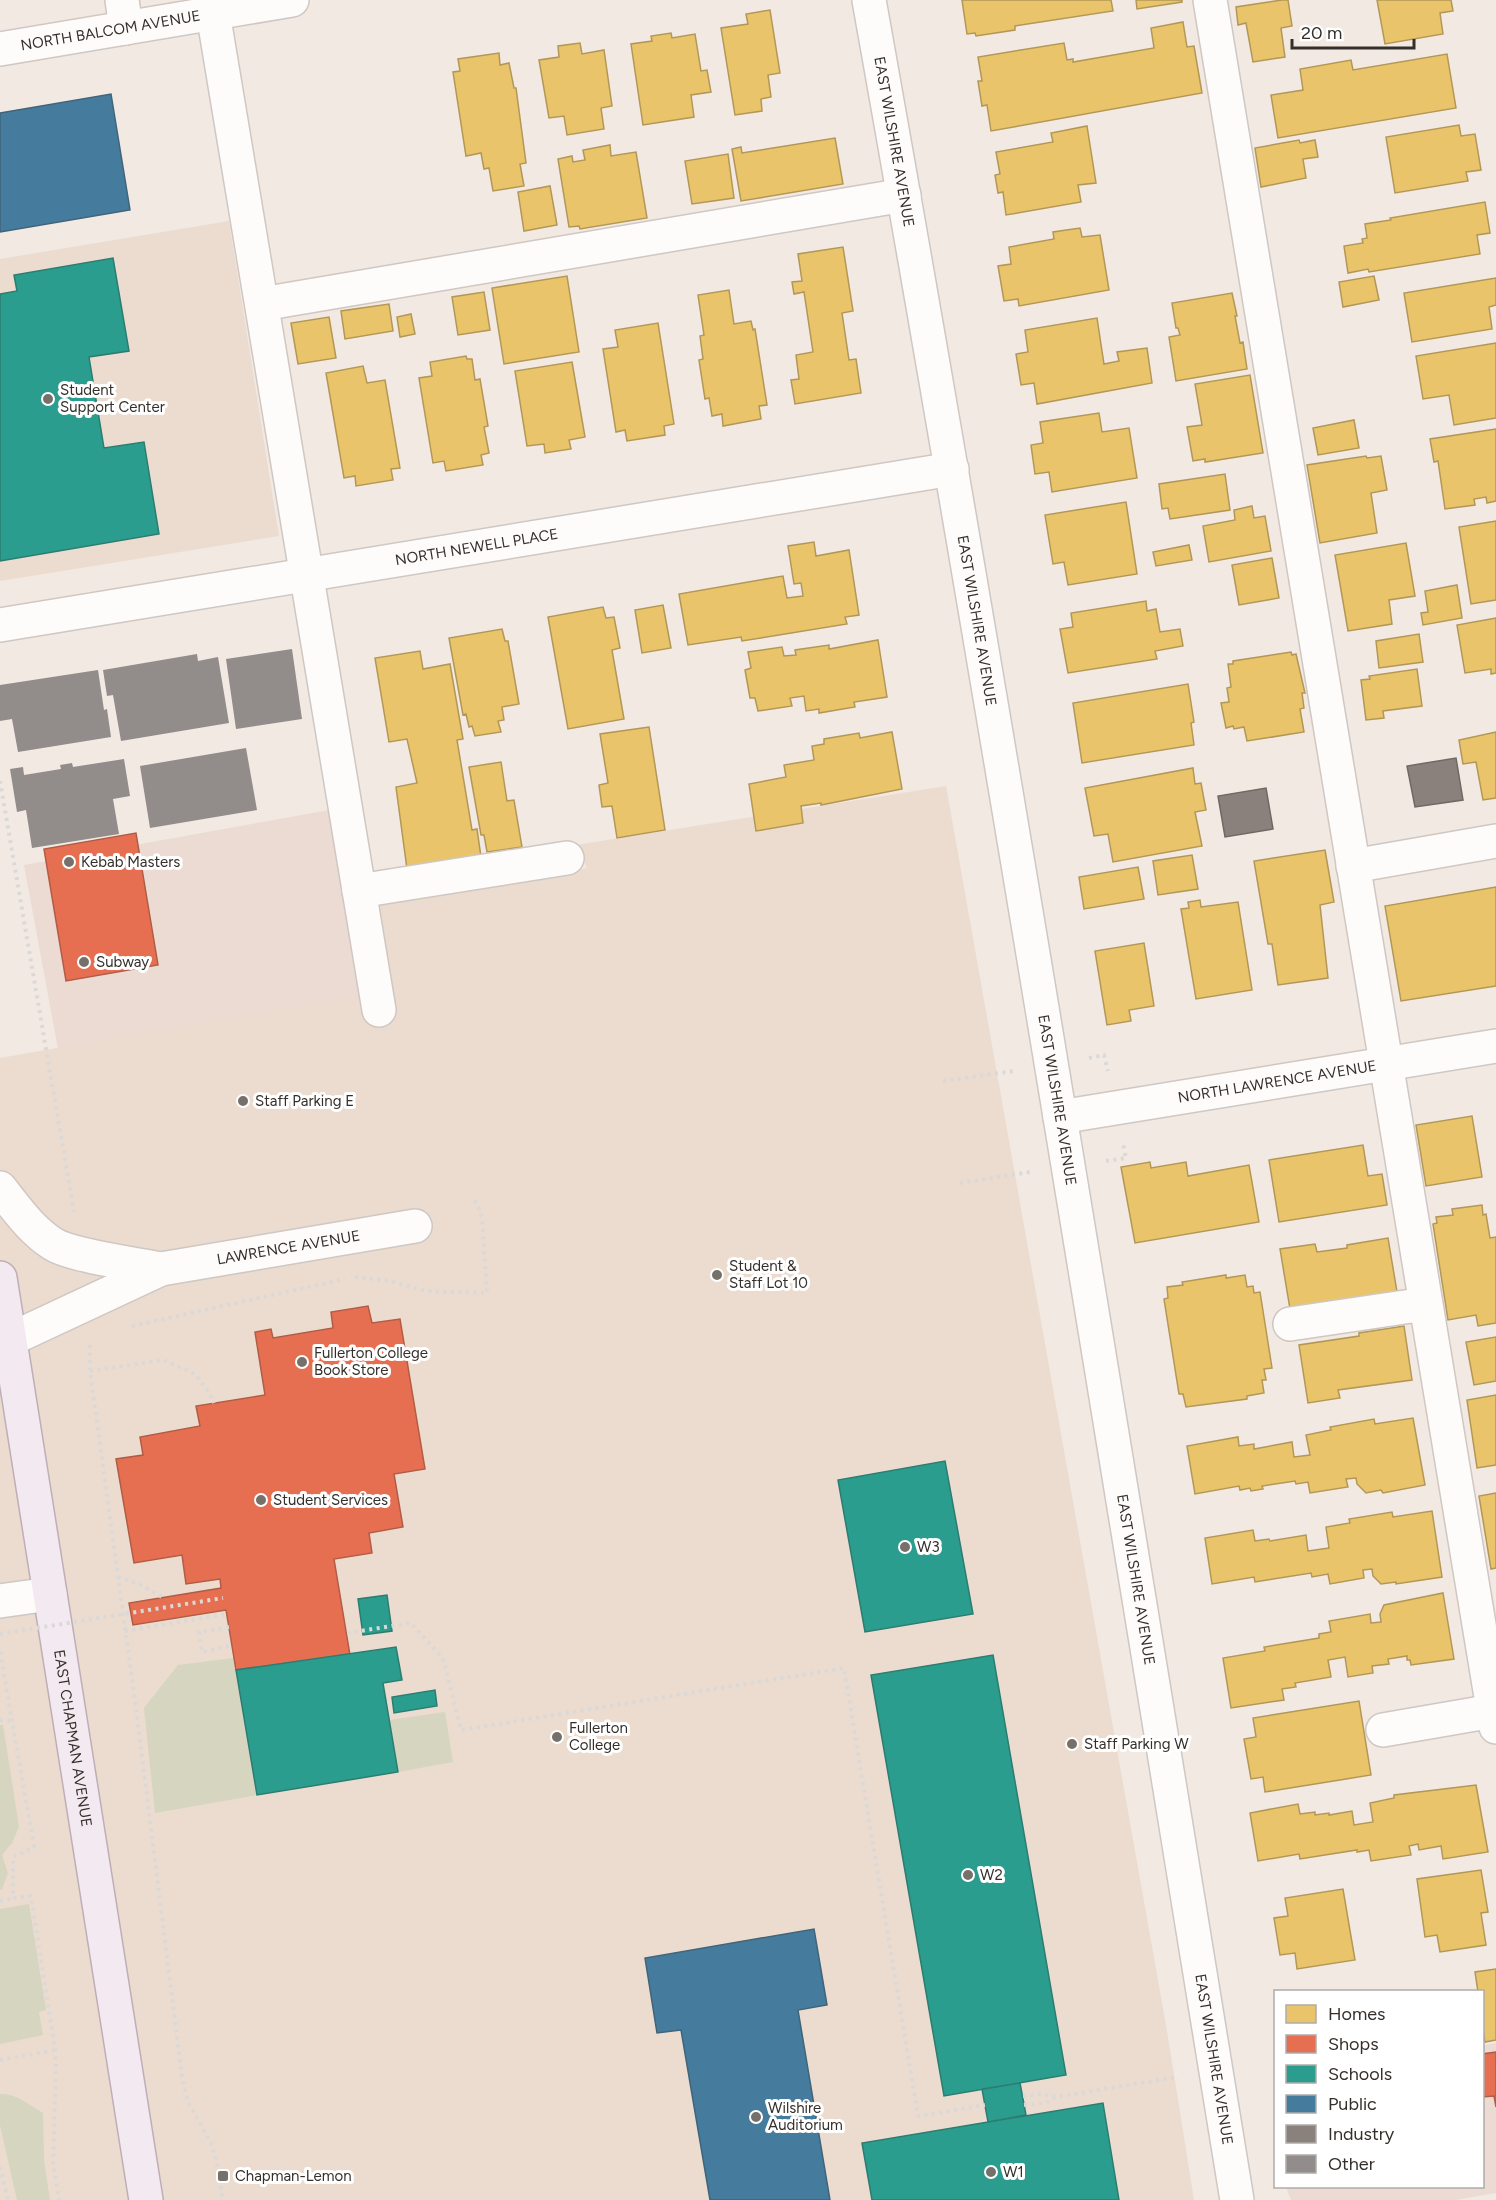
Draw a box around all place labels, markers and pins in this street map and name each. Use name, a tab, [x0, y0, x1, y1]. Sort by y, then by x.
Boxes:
place label: Student Support Center	[60, 381, 165, 416]
marker: Student Support Center	[41, 392, 55, 406]
place label: Kebab Masters	[81, 853, 180, 871]
marker: Kebab Masters	[62, 855, 76, 869]
place label: Subway	[96, 953, 149, 971]
marker: Subway	[77, 955, 91, 969]
place label: Staff Parking E	[255, 1092, 354, 1110]
marker: Staff Parking E	[236, 1094, 250, 1108]
place label: Student & Staff Lot 10	[729, 1257, 808, 1292]
marker: Student & Staff Lot 10	[710, 1268, 724, 1282]
place label: Fullerton College Book Store	[314, 1344, 428, 1379]
marker: Fullerton College Book Store	[295, 1355, 309, 1369]
place label: Student Services	[273, 1491, 388, 1509]
marker: Student Services	[254, 1493, 268, 1507]
place label: W3	[917, 1538, 940, 1556]
marker: W3	[898, 1540, 912, 1554]
place label: Fullerton College	[569, 1719, 628, 1754]
marker: Fullerton College	[550, 1730, 564, 1744]
place label: Staff Parking W	[1084, 1735, 1189, 1753]
marker: Staff Parking W	[1065, 1737, 1079, 1751]
place label: W2	[980, 1866, 1003, 1884]
marker: W2	[961, 1868, 975, 1882]
place label: Wilshire Auditorium	[768, 2099, 843, 2134]
marker: Wilshire Auditorium	[749, 2110, 763, 2124]
place label: W1	[1003, 2163, 1024, 2181]
marker: W1	[984, 2165, 998, 2179]
place label: Chapman-Lemon	[235, 2167, 352, 2185]
marker: Chapman-Lemon	[216, 2169, 230, 2183]

